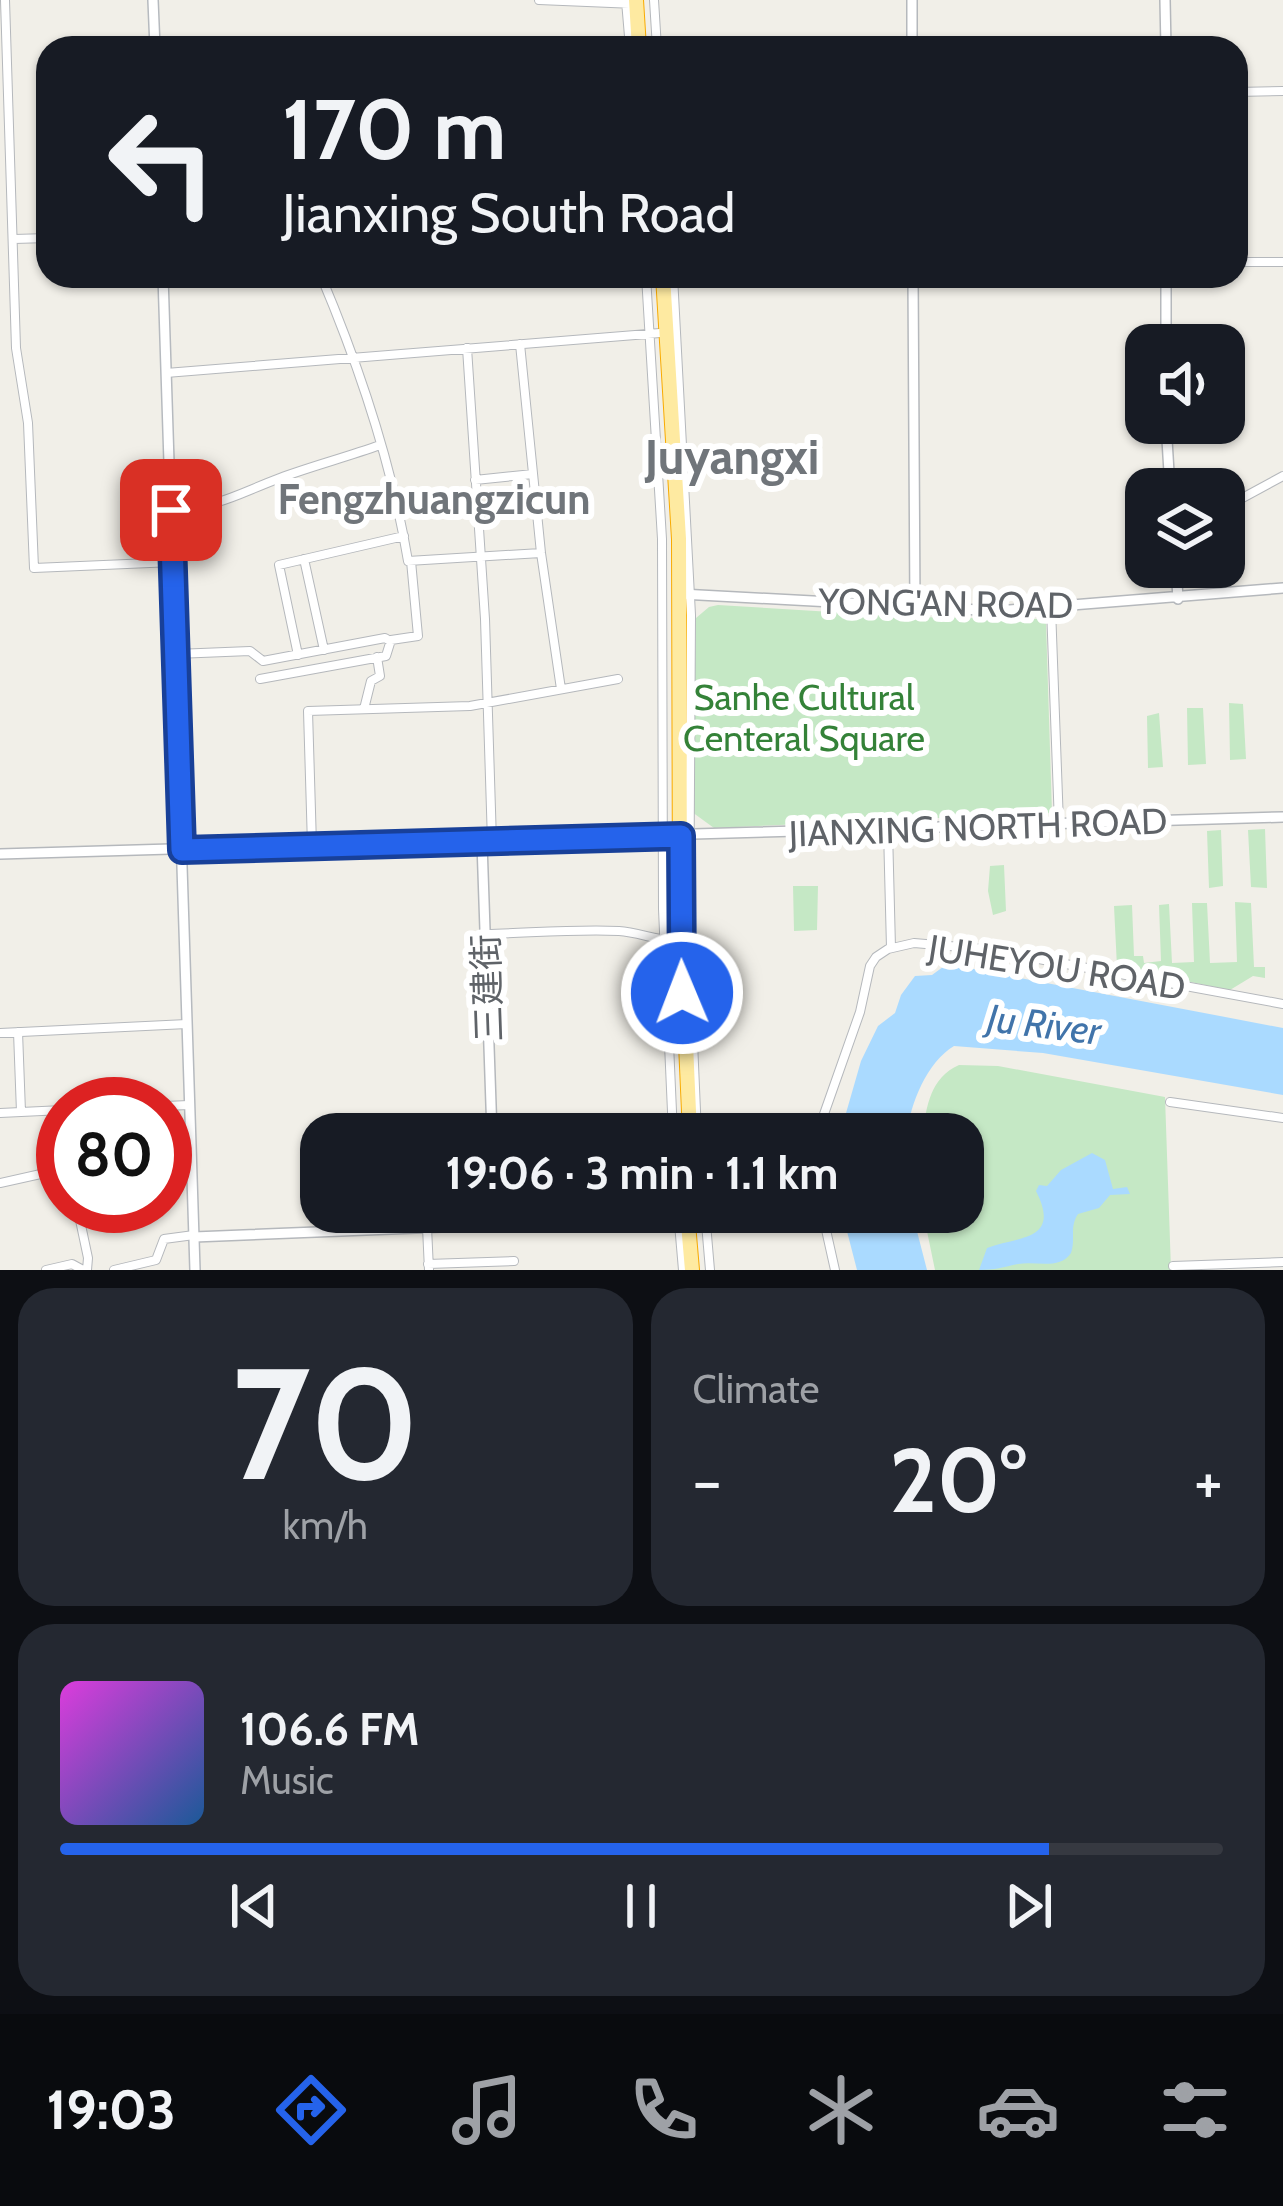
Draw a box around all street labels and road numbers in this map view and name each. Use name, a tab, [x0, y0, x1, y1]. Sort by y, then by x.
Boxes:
street label: YONG'AN ROAD	[817, 579, 1074, 627]
street label: JIANXING NORTH ROAD	[787, 798, 1168, 856]
street label: JUHEYOU ROAD	[924, 925, 1189, 1009]
street label: 三建街	[463, 933, 511, 1043]

